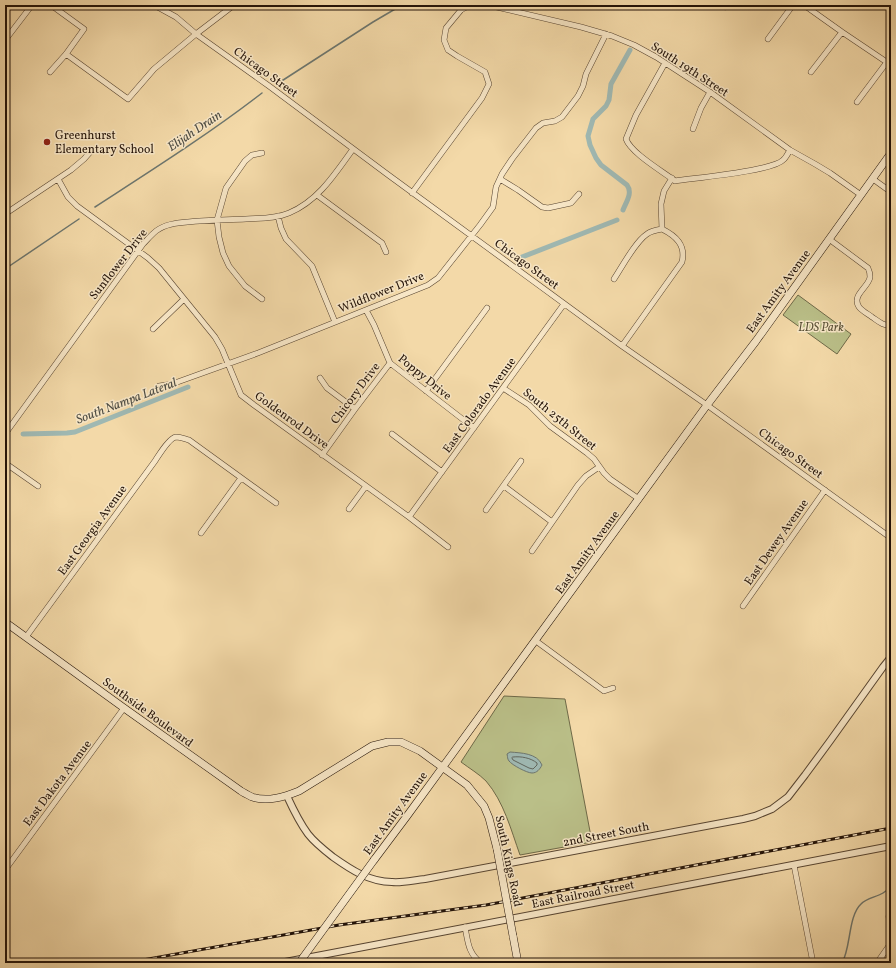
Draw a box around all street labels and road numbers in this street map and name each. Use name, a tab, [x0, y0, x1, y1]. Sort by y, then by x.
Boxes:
street label: South 19th Street	[648, 39, 731, 101]
street label: Chicago Street	[230, 44, 301, 102]
street label: Sunflower Drive	[86, 226, 152, 303]
street label: Chicago Street	[491, 236, 562, 294]
street label: East Amity Avenue	[743, 246, 815, 337]
street label: Wildflower Drive	[336, 268, 427, 317]
street label: Poppy Drive	[394, 351, 455, 405]
street label: East Colorado Avenue	[440, 354, 520, 457]
street label: Chicory Drive	[327, 359, 384, 428]
street label: South 25th Street	[519, 385, 600, 455]
street label: Goldenrod Drive	[251, 388, 332, 453]
street label: Chicago Street	[755, 425, 826, 483]
street label: East Georgia Avenue	[55, 482, 131, 579]
street label: East Dewey Avenue	[741, 496, 813, 589]
street label: East Amity Avenue	[552, 507, 624, 598]
street label: Southside Boulevard	[99, 674, 196, 751]
street label: East Dakota Avenue	[20, 737, 96, 830]
street label: East Amity Avenue	[360, 768, 432, 859]
street label: South Kings Road	[491, 814, 526, 909]
street label: 2nd Street South	[562, 819, 651, 851]
street label: East Railroad Street	[530, 877, 636, 913]

